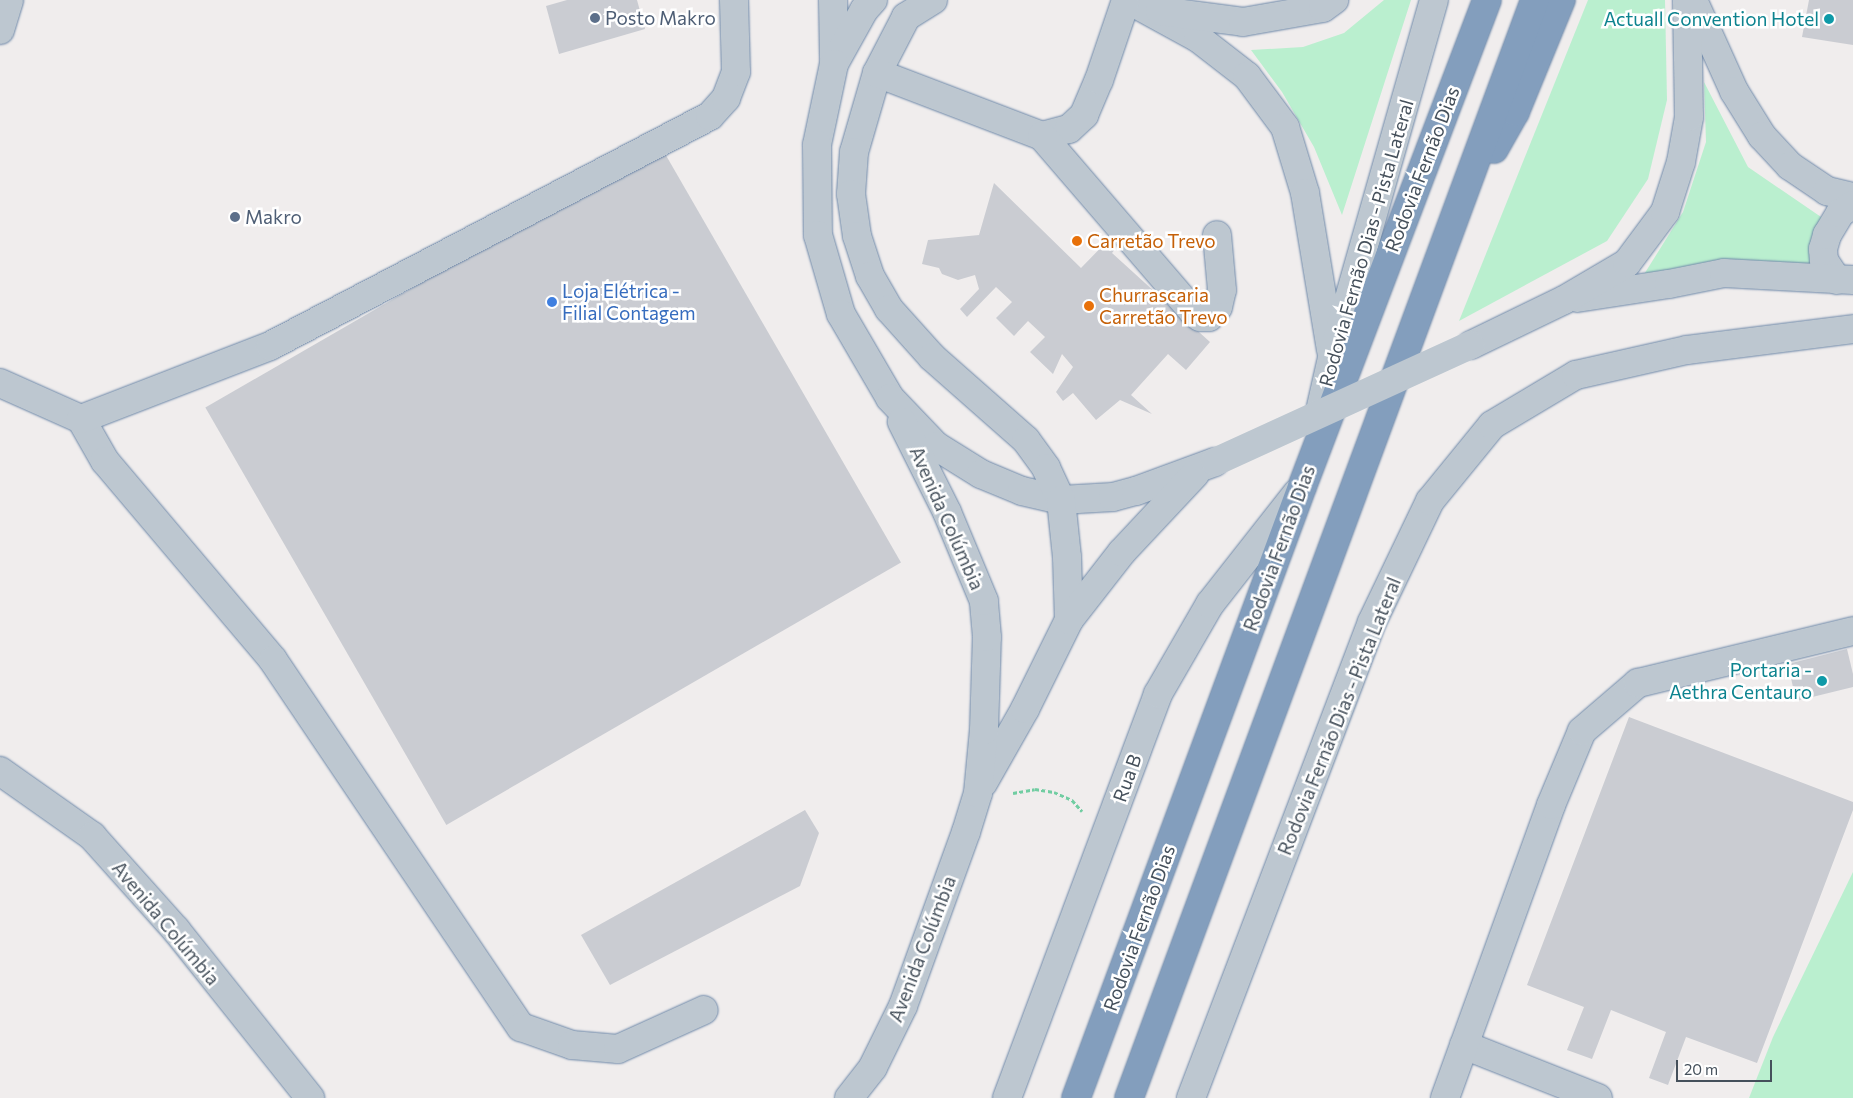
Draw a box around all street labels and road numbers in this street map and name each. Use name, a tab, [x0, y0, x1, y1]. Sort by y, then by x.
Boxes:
street label: Rodovia Fernão Dias	[1380, 83, 1464, 255]
street label: Rodovia Fernão Dias - Pista Lateral	[1314, 97, 1418, 389]
street label: Avenida Colúmbia	[905, 443, 989, 593]
street label: Rodovia Fernão Dias	[1238, 462, 1320, 634]
street label: Rodovia Fernão Dias - Pista Lateral	[1273, 574, 1405, 858]
street label: Rua B	[1108, 751, 1146, 805]
street label: Rodovia Fernão Dias	[1098, 842, 1180, 1014]
street label: Avenida Colúmbia	[108, 856, 224, 990]
street label: Avenida Colúmbia	[884, 873, 960, 1025]

